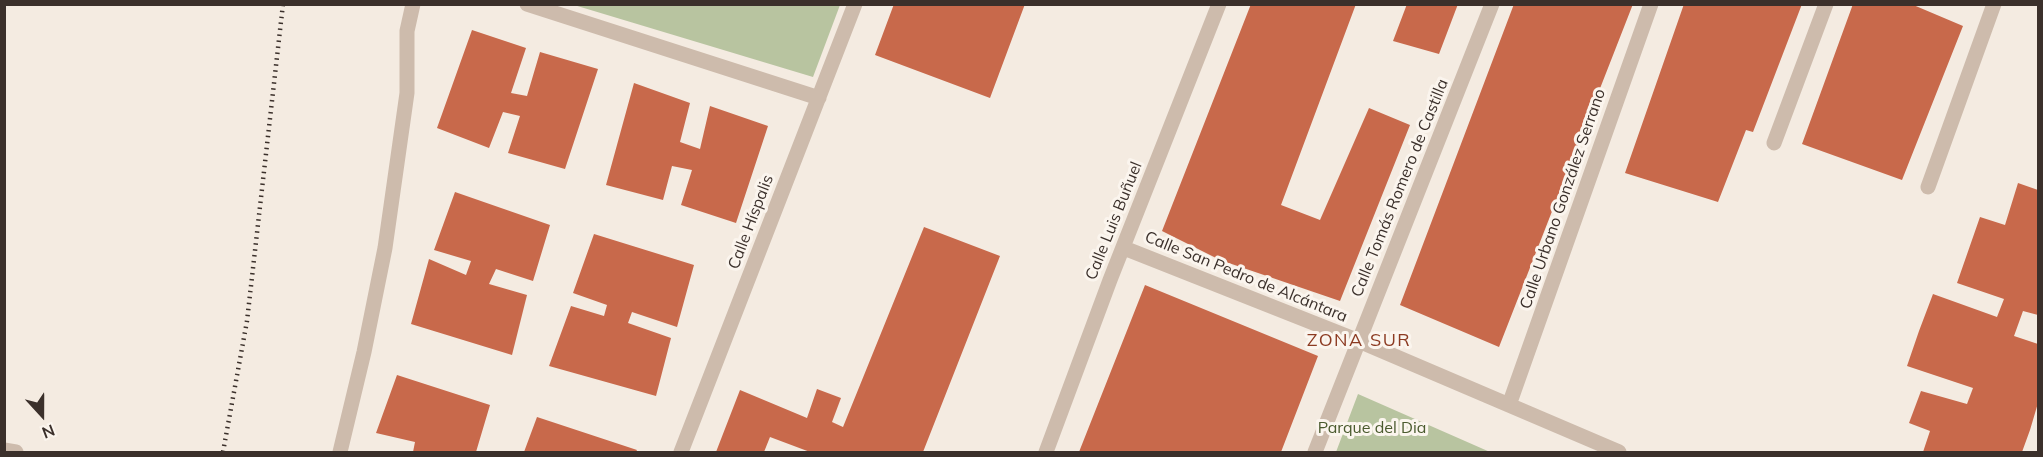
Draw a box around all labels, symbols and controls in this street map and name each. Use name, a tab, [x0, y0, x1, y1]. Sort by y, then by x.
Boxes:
street label: Calle Tomás Romero de Castilla	[1347, 76, 1453, 300]
street label: Calle Urbano González Serrano	[1516, 86, 1610, 312]
street label: Calle Luis Buñuel	[1082, 159, 1146, 283]
street label: Calle Híspalis	[724, 172, 778, 272]
street label: Calle San Pedro de Alcántara	[1142, 228, 1350, 326]
district label: ZONA SUR	[1307, 330, 1411, 352]
north arrow	[12, 385, 72, 445]
park label: Parque del Dia	[1318, 418, 1426, 438]
text: N	[39, 420, 58, 443]

